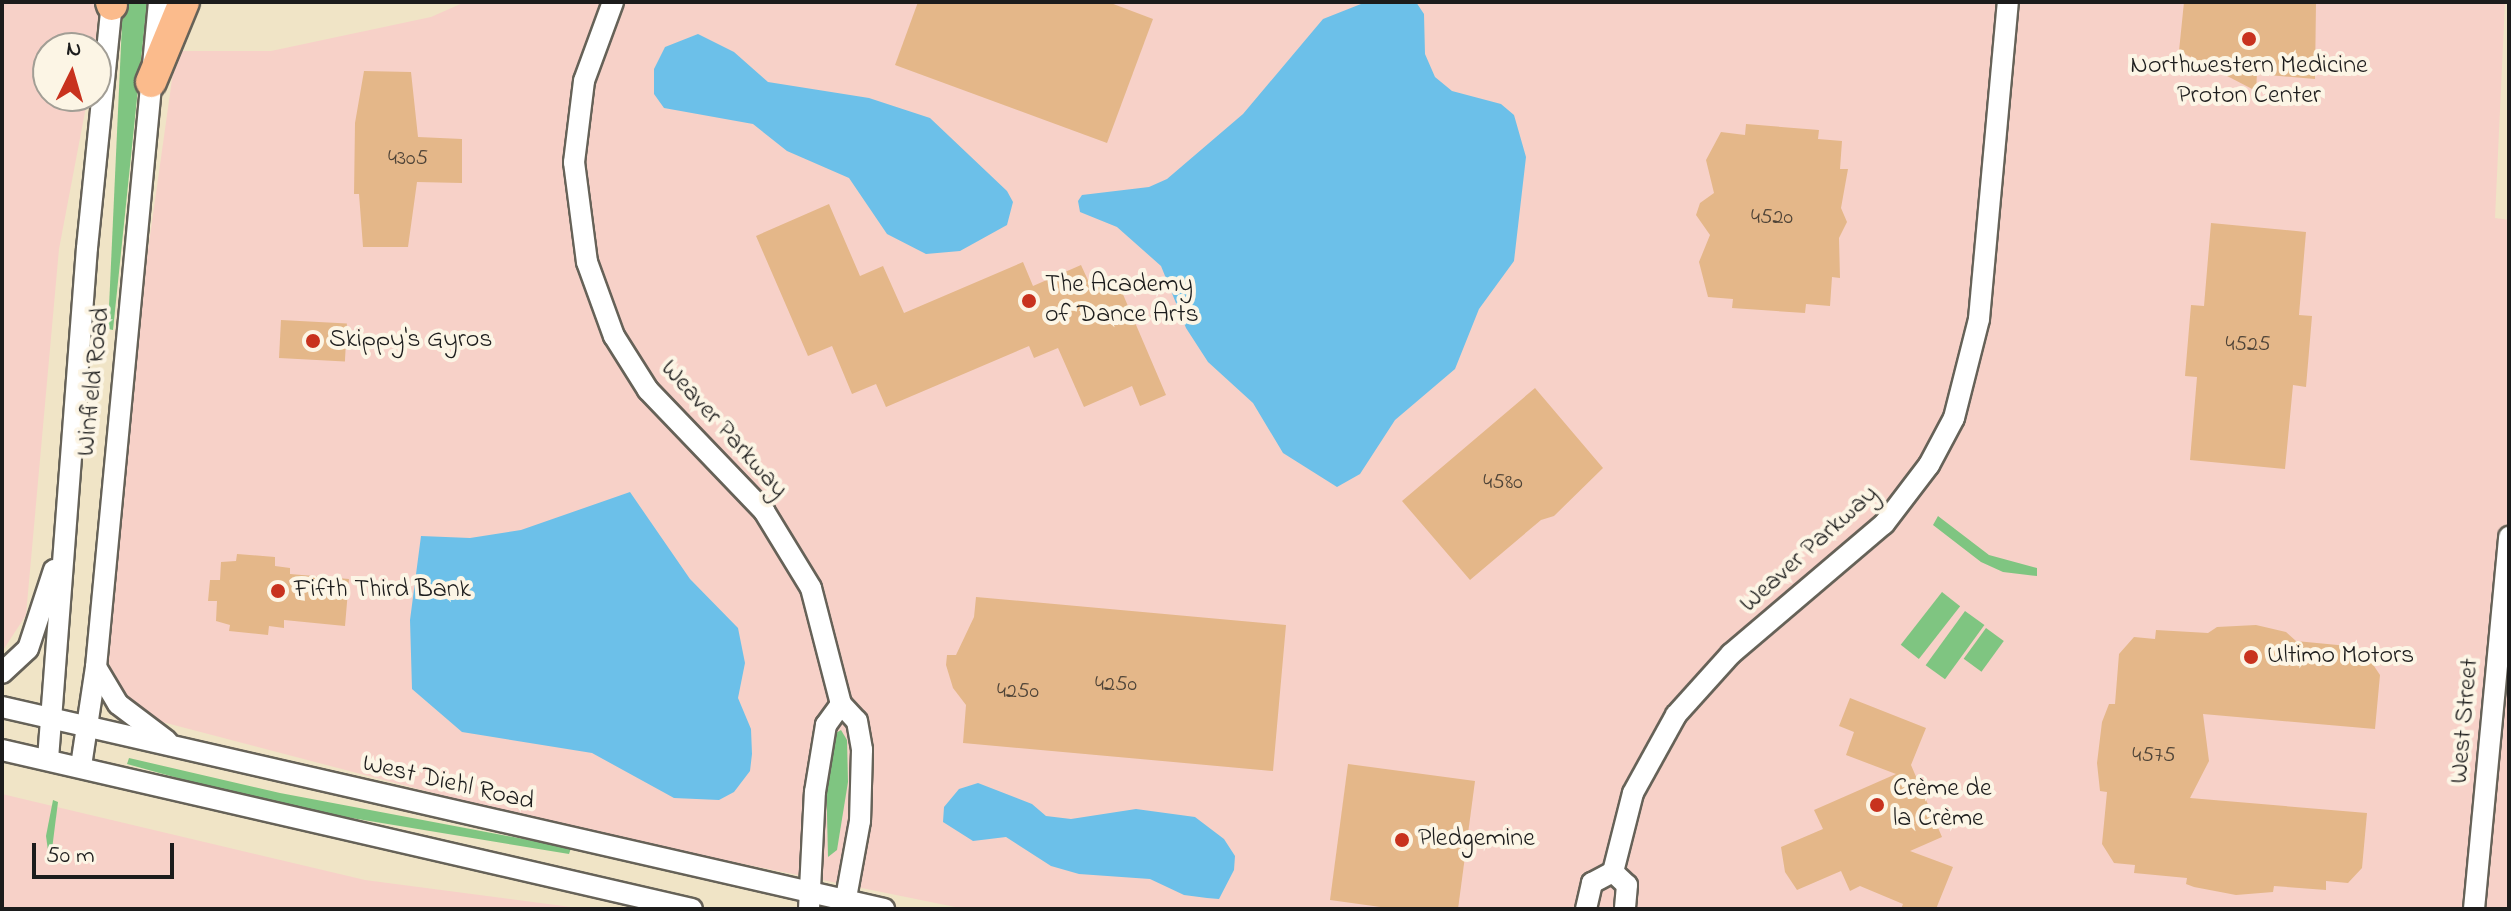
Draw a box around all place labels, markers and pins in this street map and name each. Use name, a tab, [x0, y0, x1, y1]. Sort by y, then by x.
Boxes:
marker: Northwestern Medicine Proton Center	[2240, 30, 2258, 48]
place label: Northwestern Medicine Proton Center	[2130, 51, 2368, 112]
place label: The Academy of Dance Arts	[1045, 270, 1199, 332]
marker: The Academy of Dance Arts	[1020, 292, 1038, 310]
place label: Skippy's Gyros	[329, 325, 493, 357]
marker: Skippy's Gyros	[304, 332, 322, 350]
place label: Fifth Third Bank	[294, 575, 471, 607]
marker: Fifth Third Bank	[269, 582, 287, 600]
place label: Ultimo Motors	[2267, 641, 2414, 673]
marker: Ultimo Motors	[2242, 648, 2260, 666]
place label: Crème de la Crème	[1893, 774, 1992, 836]
marker: Crème de la Crème	[1868, 796, 1886, 814]
place label: Pledgemine	[1418, 824, 1535, 856]
marker: Pledgemine	[1393, 831, 1411, 849]

